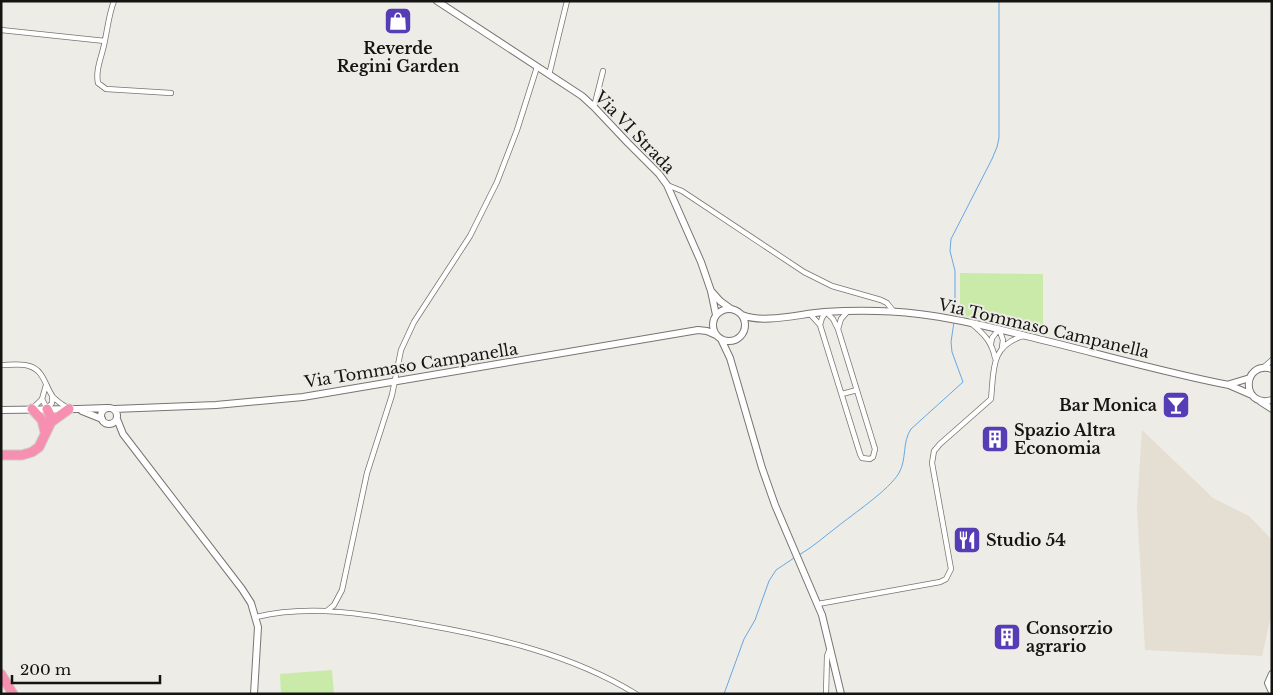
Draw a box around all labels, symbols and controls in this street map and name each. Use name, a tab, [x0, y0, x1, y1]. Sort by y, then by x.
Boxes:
shop icon: Reverde Regini Garden	[383, 6, 413, 36]
place label: Reverde Regini Garden	[337, 38, 460, 76]
street label: Via VI Strada	[590, 86, 679, 177]
street label: Via Tommaso Campanella	[936, 294, 1151, 362]
street label: Via Tommaso Campanella	[302, 338, 519, 392]
bar icon: Bar Monica	[1161, 390, 1191, 420]
place label: Bar Monica	[1059, 395, 1157, 415]
place label: Spazio Altra Economia	[1014, 420, 1116, 458]
building icon: Spazio Altra Economia	[980, 424, 1010, 454]
restaurant icon: Studio 54	[952, 525, 982, 555]
place label: Studio 54	[986, 530, 1066, 550]
place label: Consorzio agrario	[1026, 618, 1113, 656]
building icon: Consorzio agrario	[992, 622, 1022, 652]
scale bar	[12, 652, 160, 684]
text: 200 m	[20, 660, 71, 679]

